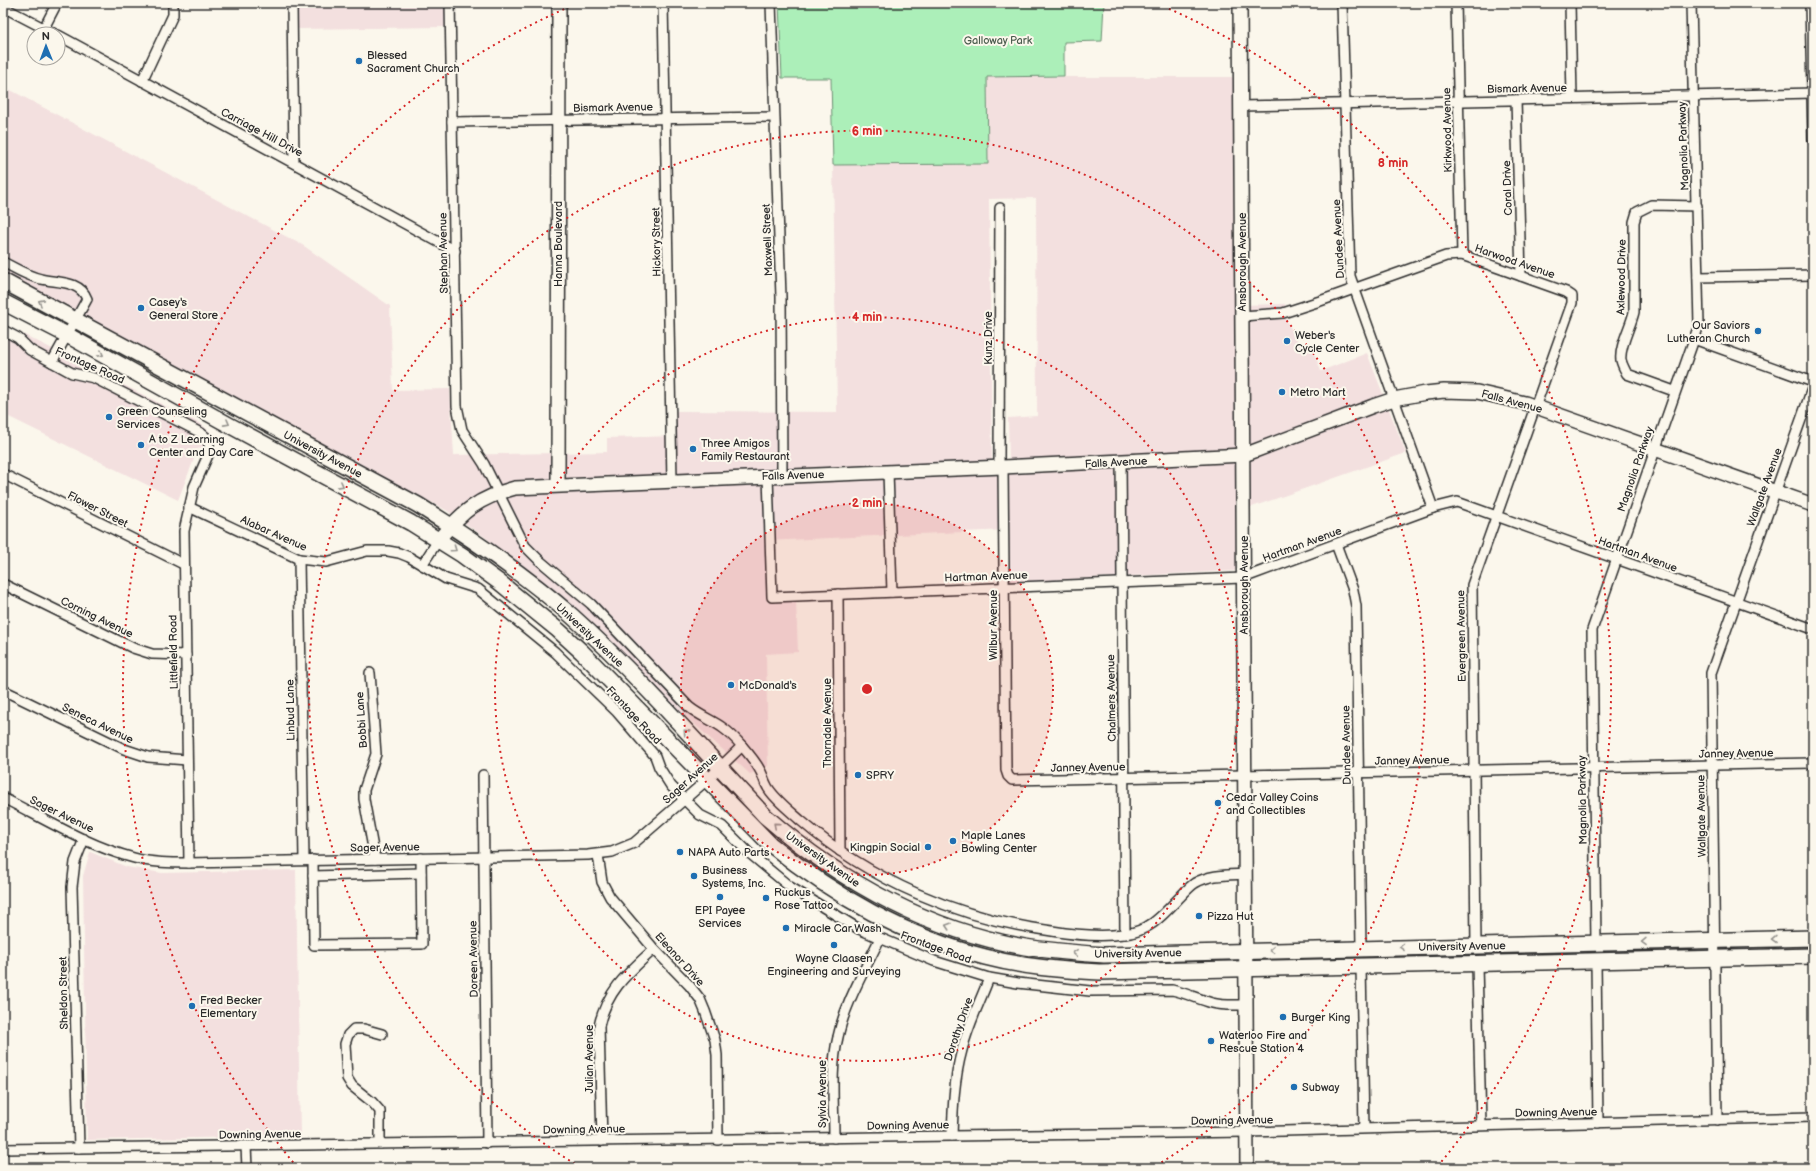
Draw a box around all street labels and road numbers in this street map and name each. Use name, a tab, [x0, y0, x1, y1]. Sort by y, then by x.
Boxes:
street label: Bismark Avenue	[1487, 81, 1568, 96]
street label: Kirkwood Avenue	[1440, 87, 1455, 173]
street label: Bismark Avenue	[573, 100, 654, 115]
street label: Magnolia Parkway	[1675, 101, 1692, 191]
street label: Carriage Hill Drive	[219, 105, 305, 160]
street label: Coral Drive	[1500, 160, 1515, 216]
street label: Dundee Avenue	[1330, 198, 1347, 279]
street label: Hanna Boulevard	[552, 201, 565, 287]
street label: Maxwell Street	[760, 203, 775, 276]
street label: Hickory Street	[649, 206, 664, 277]
street label: Stephan Avenue	[436, 212, 451, 294]
street label: Ansborough Avenue	[1236, 212, 1249, 312]
street label: Axlewood Drive	[1614, 239, 1629, 315]
street label: Harwood Avenue	[1473, 242, 1557, 281]
street label: Kunz Drive	[982, 311, 995, 365]
street label: Frontage Road	[53, 344, 126, 387]
street label: Falls Avenue	[1480, 387, 1544, 416]
street label: Magnolia Parkway	[1615, 425, 1656, 514]
street label: University Avenue	[281, 428, 365, 481]
street label: Wallgate Avenue	[1744, 446, 1785, 528]
street label: Falls Avenue	[1084, 454, 1148, 471]
street label: Falls Avenue	[761, 468, 825, 483]
street label: Flower Street	[65, 489, 131, 530]
street label: Alabar Avenue	[238, 513, 310, 554]
street label: Hartman Avenue	[1261, 524, 1344, 565]
street label: Hartman Avenue	[1597, 534, 1680, 575]
street label: Ansborough Avenue	[1238, 535, 1251, 635]
street label: Hartman Avenue	[944, 569, 1028, 584]
street label: Wilbur Avenue	[987, 589, 1000, 660]
street label: Evergreen Avenue	[1454, 589, 1469, 682]
street label: Corning Avenue	[58, 594, 136, 641]
street label: University Avenue	[553, 601, 626, 670]
street label: Littlefield Road	[166, 615, 181, 689]
street label: Chalmers Avenue	[1104, 654, 1119, 742]
street label: Thorndale Avenue	[821, 677, 834, 768]
street label: Linbud Lane	[283, 679, 298, 741]
street label: Frontage Road	[603, 684, 664, 747]
street label: Bobbi Lane	[353, 691, 370, 749]
street label: Seneca Avenue	[60, 701, 136, 747]
street label: Dundee Avenue	[1339, 705, 1354, 785]
street label: Janney Avenue	[1699, 746, 1774, 761]
street label: Sager Avenue	[660, 750, 721, 807]
street label: Janney Avenue	[1375, 753, 1450, 768]
street label: Magnolia Parkway	[1575, 755, 1590, 845]
street label: Janney Avenue	[1051, 760, 1126, 775]
street label: Wallgate Avenue	[1694, 774, 1709, 857]
street label: Sager Avenue	[28, 793, 96, 836]
street label: University Avenue	[783, 829, 863, 890]
street label: Sager Avenue	[350, 840, 420, 855]
street label: Doreen Avenue	[466, 920, 481, 998]
street label: Frontage Road	[899, 929, 973, 966]
street label: Eleanor Drive	[652, 930, 707, 989]
street label: University Avenue	[1418, 939, 1506, 954]
street label: University Avenue	[1094, 946, 1182, 961]
street label: Sheldon Street	[56, 956, 71, 1030]
street label: Dorothy Drive	[941, 995, 976, 1063]
street label: Julian Avenue	[583, 1024, 596, 1094]
street label: Sylvia Avenue	[816, 1060, 829, 1128]
street label: Downing Avenue	[1515, 1105, 1598, 1120]
street label: Downing Avenue	[1191, 1113, 1274, 1128]
street label: Downing Avenue	[867, 1118, 950, 1133]
street label: Downing Avenue	[543, 1122, 626, 1137]
street label: Downing Avenue	[219, 1127, 302, 1142]

